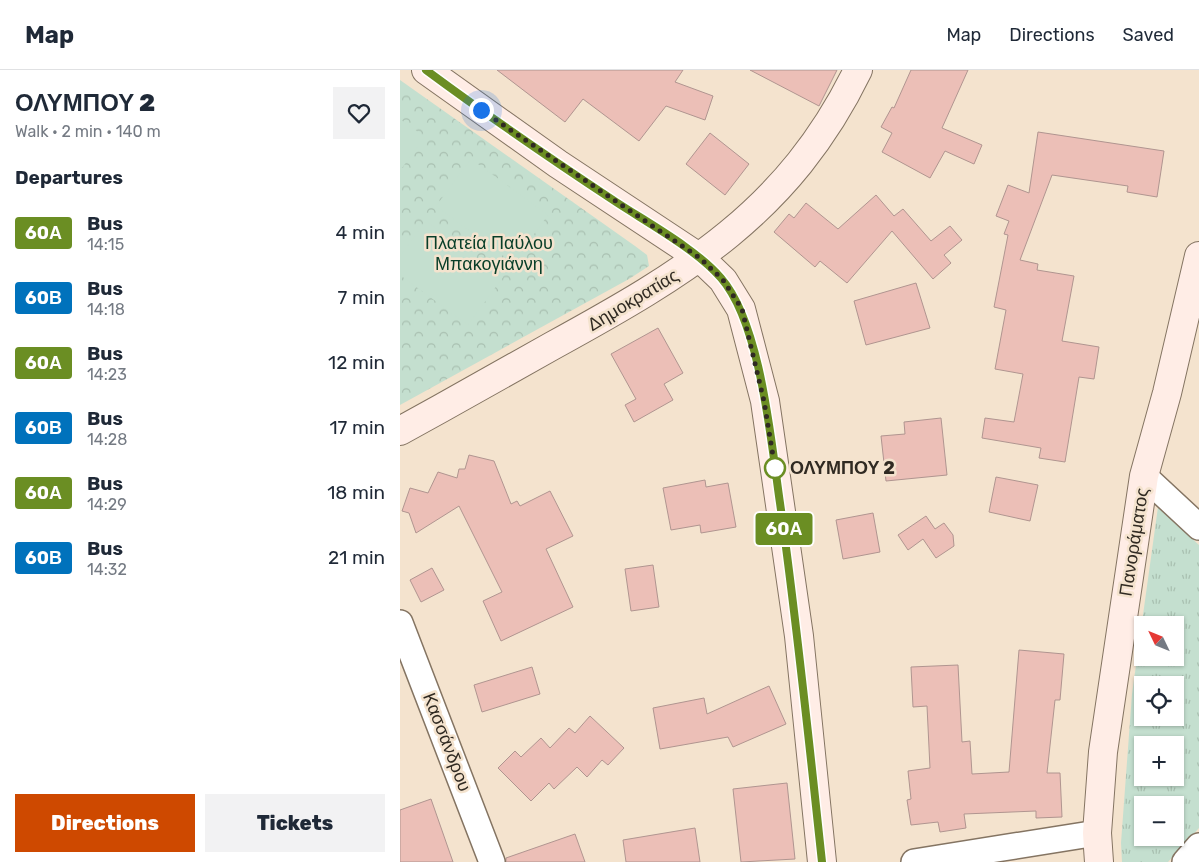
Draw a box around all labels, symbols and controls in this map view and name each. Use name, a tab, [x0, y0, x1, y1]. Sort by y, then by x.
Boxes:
text: Map	[25, 21, 74, 49]
text: Map	[946, 24, 981, 46]
text: Directions	[1009, 24, 1095, 46]
text: Saved	[1123, 24, 1174, 46]
button: heart	[333, 87, 385, 139]
text: ΟΛΥΜΠΟΥ 2	[15, 89, 155, 117]
your location	[469, 98, 494, 123]
text: Walk · 2 min · 140 m	[15, 122, 161, 141]
text: Departures	[15, 166, 123, 189]
text: Bus	[87, 212, 123, 235]
text: 4 min	[336, 221, 385, 244]
text: 60Α	[25, 222, 62, 244]
park label: Πλατεία Παύλου Μπακογιάννη	[425, 232, 553, 275]
text: 14:15	[87, 235, 124, 254]
street label: Δημοκρατίας	[584, 264, 683, 336]
text: Bus	[87, 277, 123, 300]
text: 7 min	[338, 286, 385, 309]
text: 60Β	[25, 287, 62, 309]
text: 14:18	[87, 300, 125, 319]
text: Bus	[87, 342, 123, 365]
text: 12 min	[328, 351, 385, 374]
text: 60Α	[25, 352, 62, 374]
text: 14:23	[87, 365, 127, 384]
text: Bus	[87, 407, 123, 430]
text: 17 min	[329, 416, 385, 439]
text: 60Β	[25, 417, 62, 439]
text: 14:28	[87, 430, 127, 449]
marker: ΟΛΥΜΠΟΥ 2	[764, 457, 786, 479]
place label: ΟΛΥΜΠΟΥ 2	[790, 457, 895, 479]
text: Bus	[87, 472, 123, 495]
text: 18 min	[327, 481, 385, 504]
text: 60Α	[25, 482, 62, 504]
street label: Πανοράματος	[1115, 486, 1153, 598]
text: 14:29	[87, 495, 127, 514]
line badge: 60Α	[755, 513, 813, 545]
text: 60Α	[766, 518, 802, 540]
text: Bus	[87, 537, 123, 560]
text: 21 min	[328, 546, 385, 569]
text: 60Β	[25, 547, 62, 569]
text: 14:32	[87, 560, 127, 579]
north arrow	[1134, 616, 1184, 666]
map controls	[1134, 616, 1184, 846]
button: locate	[1134, 676, 1184, 726]
street label: Κασσάνδρου	[418, 690, 476, 794]
button: +	[1134, 736, 1184, 786]
button: Directions	[15, 794, 195, 852]
button: Tickets	[205, 794, 385, 852]
button: −	[1134, 796, 1184, 846]

